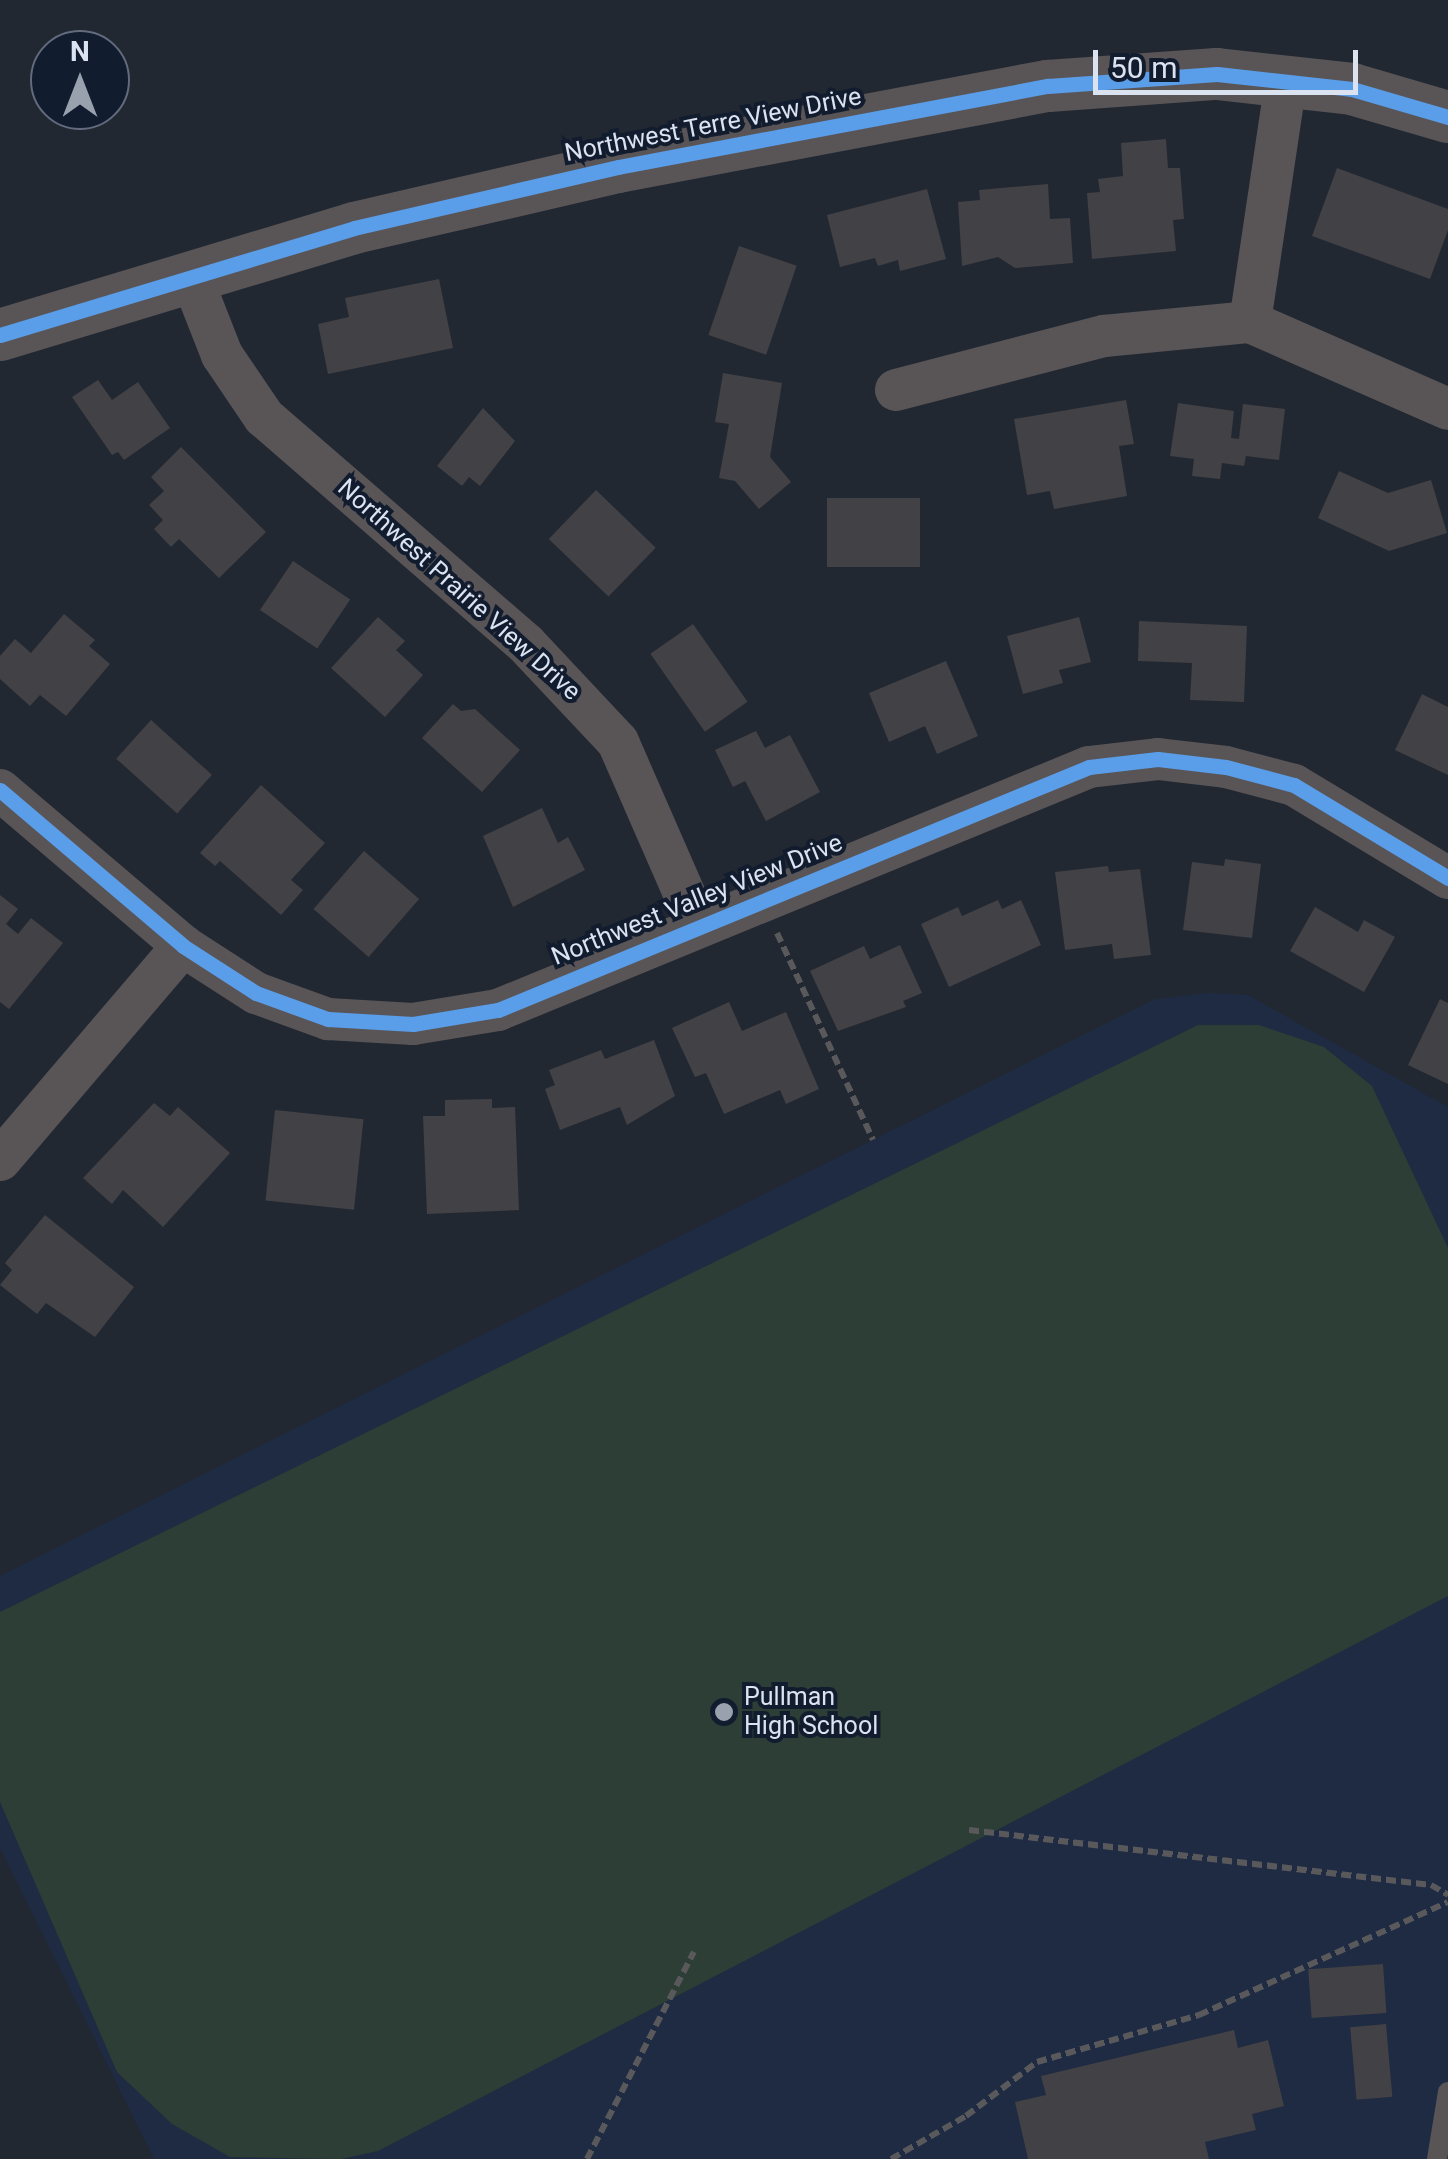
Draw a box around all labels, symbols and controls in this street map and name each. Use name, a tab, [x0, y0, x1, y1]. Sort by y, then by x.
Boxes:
north arrow	[30, 30, 130, 130]
scale bar	[1098, 30, 1363, 92]
text: N	[70, 35, 90, 68]
text: 50 m	[1110, 50, 1177, 85]
street label: Northwest Terre View Drive	[562, 81, 864, 169]
street label: Northwest Prairie View Drive	[331, 473, 587, 707]
street label: Northwest Valley View Drive	[547, 828, 847, 972]
place label: Pullman High School	[744, 1683, 878, 1742]
marker: Pullman High School	[713, 1701, 735, 1723]

